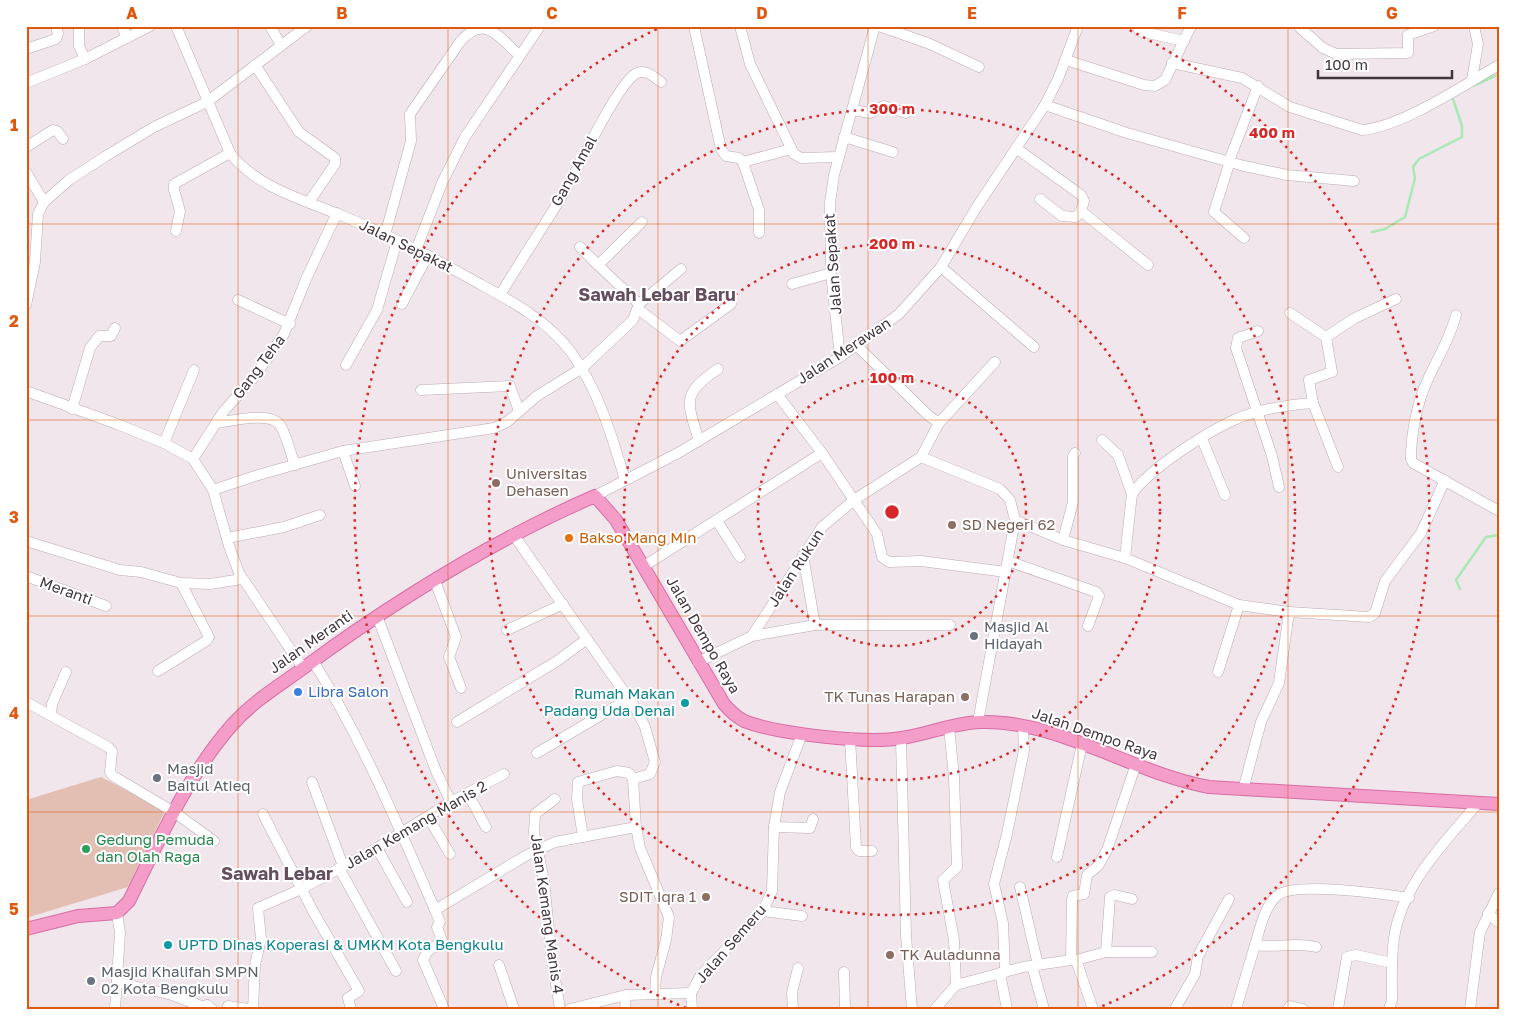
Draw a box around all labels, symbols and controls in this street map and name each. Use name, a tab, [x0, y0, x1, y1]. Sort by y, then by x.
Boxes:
text: A	[126, 3, 138, 23]
text: B	[336, 3, 348, 23]
text: C	[546, 3, 558, 23]
text: D	[756, 3, 768, 23]
text: E	[967, 3, 977, 23]
text: F	[1177, 3, 1187, 23]
text: G	[1386, 3, 1398, 23]
scale bar	[1318, 48, 1451, 80]
text: 100 m	[1325, 55, 1368, 73]
text: 300 m	[869, 99, 915, 117]
text: 1	[10, 115, 18, 135]
text: 400 m	[1249, 123, 1295, 141]
street label: Gang Amal	[546, 132, 600, 209]
street label: Jalan Sepakat	[819, 213, 845, 315]
street label: Jalan Sepakat	[357, 215, 456, 275]
text: 200 m	[869, 234, 915, 252]
district label: Sawah Lebar Baru	[578, 283, 736, 305]
text: 2	[9, 311, 19, 331]
street label: Jalan Merawan	[793, 313, 894, 387]
street label: Gang Teha	[228, 331, 288, 402]
text: 100 m	[870, 368, 914, 386]
place label: Universitas Dehasen	[506, 464, 587, 499]
marker: Universitas Dehasen	[490, 477, 502, 489]
centre of rings	[883, 503, 901, 521]
text: 3	[9, 507, 19, 527]
place label: SD Negeri 62	[962, 515, 1055, 533]
marker: SD Negeri 62	[946, 519, 958, 531]
street label: Jalan Rukun	[763, 525, 827, 610]
place label: Bakso Mang Min	[579, 528, 696, 546]
marker: Bakso Mang Min	[563, 532, 575, 544]
street label: Meranti	[37, 572, 95, 608]
street label: Jalan Dempo Raya	[663, 573, 745, 696]
street label: Jalan Meranti	[265, 606, 356, 677]
place label: Masjid Al Hidayah	[984, 617, 1049, 652]
marker: Masjid Al Hidayah	[968, 630, 980, 642]
place label: Libra Salon	[308, 682, 389, 700]
place label: Rumah Makan Padang Uda Denai	[544, 684, 675, 719]
marker: Libra Salon	[292, 686, 304, 698]
place label: TK Tunas Harapan	[824, 687, 955, 705]
marker: TK Tunas Harapan	[959, 691, 971, 703]
marker: Rumah Makan Padang Uda Denai	[679, 697, 691, 709]
text: 4	[9, 703, 19, 723]
street label: Jalan Dempo Raya	[1030, 703, 1161, 763]
place label: Masjid Baitul Atieq	[167, 759, 251, 794]
marker: Masjid Baitul Atieq	[151, 772, 163, 784]
street label: Jalan Kemang Manis 2	[341, 776, 490, 872]
place label: Gedung Pemuda dan Olah Raga	[96, 830, 214, 865]
street label: Jalan Kemang Manis 4	[528, 833, 568, 995]
marker: Gedung Pemuda dan Olah Raga	[80, 843, 92, 855]
district label: Sawah Lebar	[221, 862, 333, 884]
place label: SDIT Iqra 1	[619, 887, 696, 905]
marker: SDIT Iqra 1	[700, 891, 712, 903]
text: 5	[9, 899, 19, 919]
street label: Jalan Semeru	[691, 900, 769, 986]
place label: UPTD Dinas Koperasi & UMKM Kota Bengkulu	[178, 935, 504, 953]
marker: UPTD Dinas Koperasi & UMKM Kota Bengkulu	[162, 939, 174, 951]
place label: TK Auladunna	[900, 945, 1001, 963]
marker: TK Auladunna	[884, 949, 896, 961]
place label: Masjid Khalifah SMPN 02 Kota Bengkulu	[101, 962, 259, 997]
marker: Masjid Khalifah SMPN 02 Kota Bengkulu	[85, 975, 97, 987]

